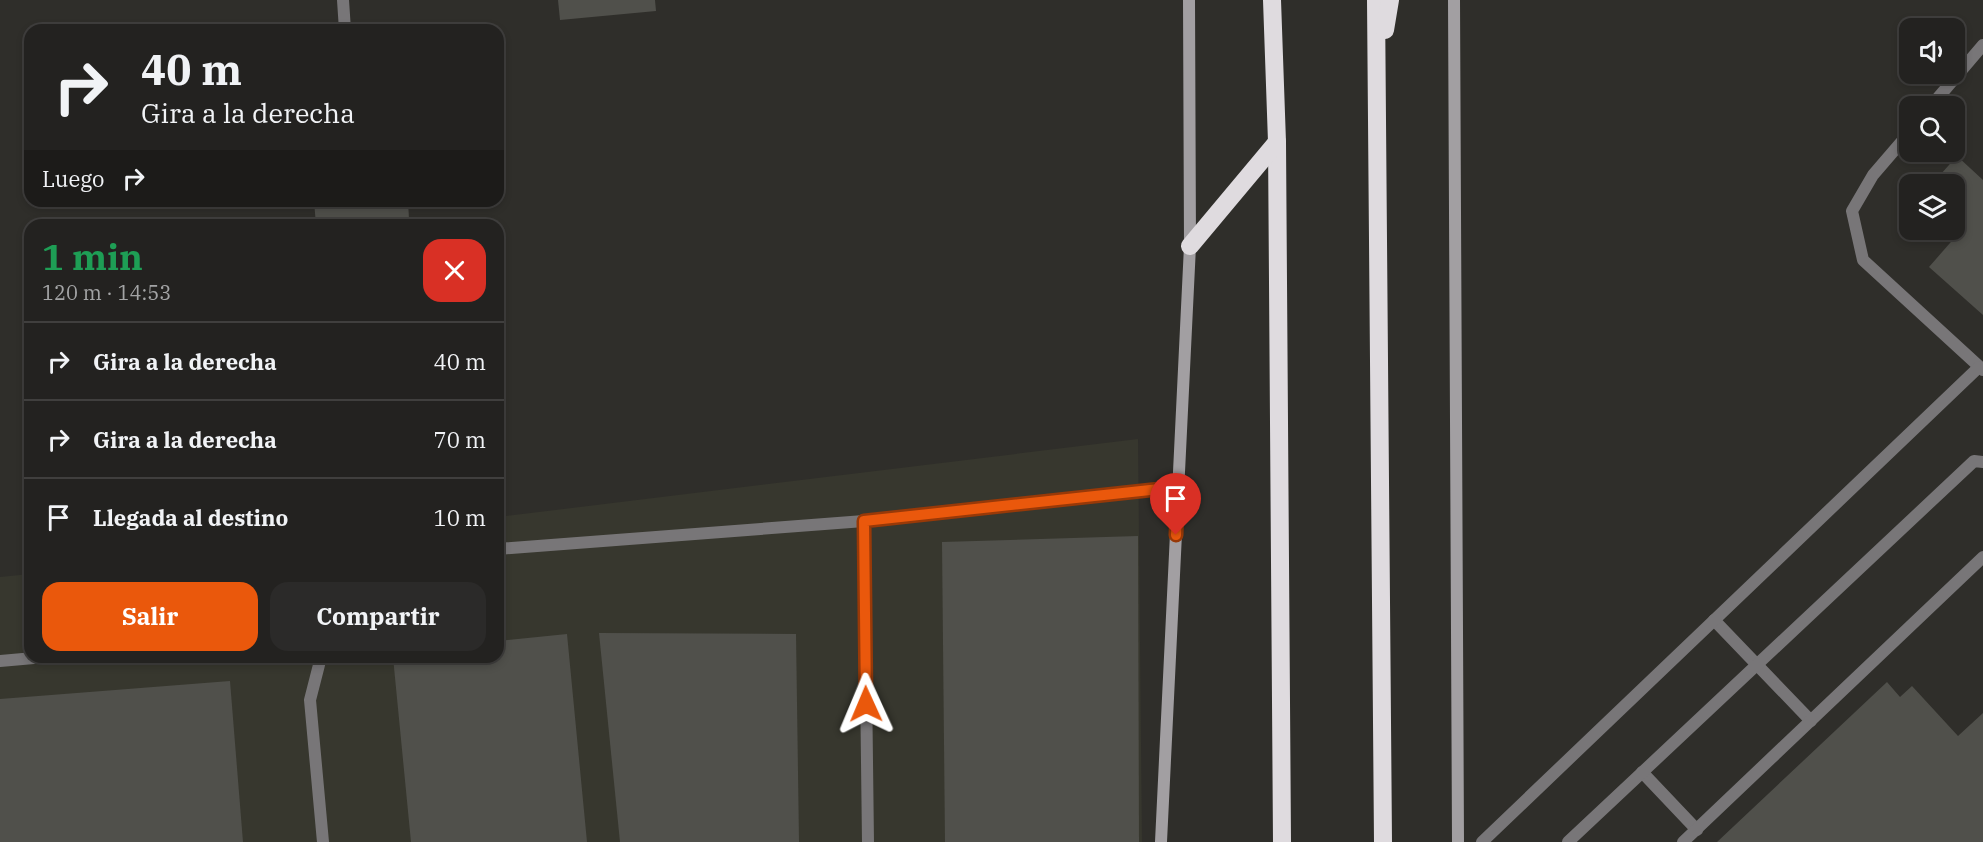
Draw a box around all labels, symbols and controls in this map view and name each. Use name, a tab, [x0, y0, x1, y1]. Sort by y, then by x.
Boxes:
map controls	[1899, 18, 1965, 240]
button: sound	[1899, 18, 1965, 84]
text: 40 m	[141, 42, 242, 97]
icon: right	[42, 48, 120, 126]
text: Gira a la derecha	[141, 95, 355, 130]
button: search	[1899, 96, 1965, 162]
icon: right	[117, 162, 150, 195]
text: Luego	[42, 164, 105, 193]
button: layers	[1899, 174, 1965, 240]
text: 1 min	[42, 233, 143, 280]
button: close	[423, 239, 486, 302]
text: 120 m · 14:53	[42, 279, 171, 306]
icon: right	[42, 345, 75, 378]
text: Gira a la derecha	[93, 347, 277, 376]
text: 40 m	[434, 347, 486, 376]
icon: right	[42, 423, 75, 456]
text: Gira a la derecha	[93, 425, 277, 454]
text: 70 m	[434, 425, 486, 454]
pin	[1150, 473, 1201, 535]
icon: arrive	[1159, 482, 1192, 515]
icon: arrive	[42, 501, 75, 534]
text: Llegada al destino	[93, 503, 288, 532]
text: 10 m	[434, 503, 486, 532]
button: Salir	[42, 582, 258, 651]
button: Compartir	[270, 582, 486, 651]
position arrow	[834, 672, 898, 736]

